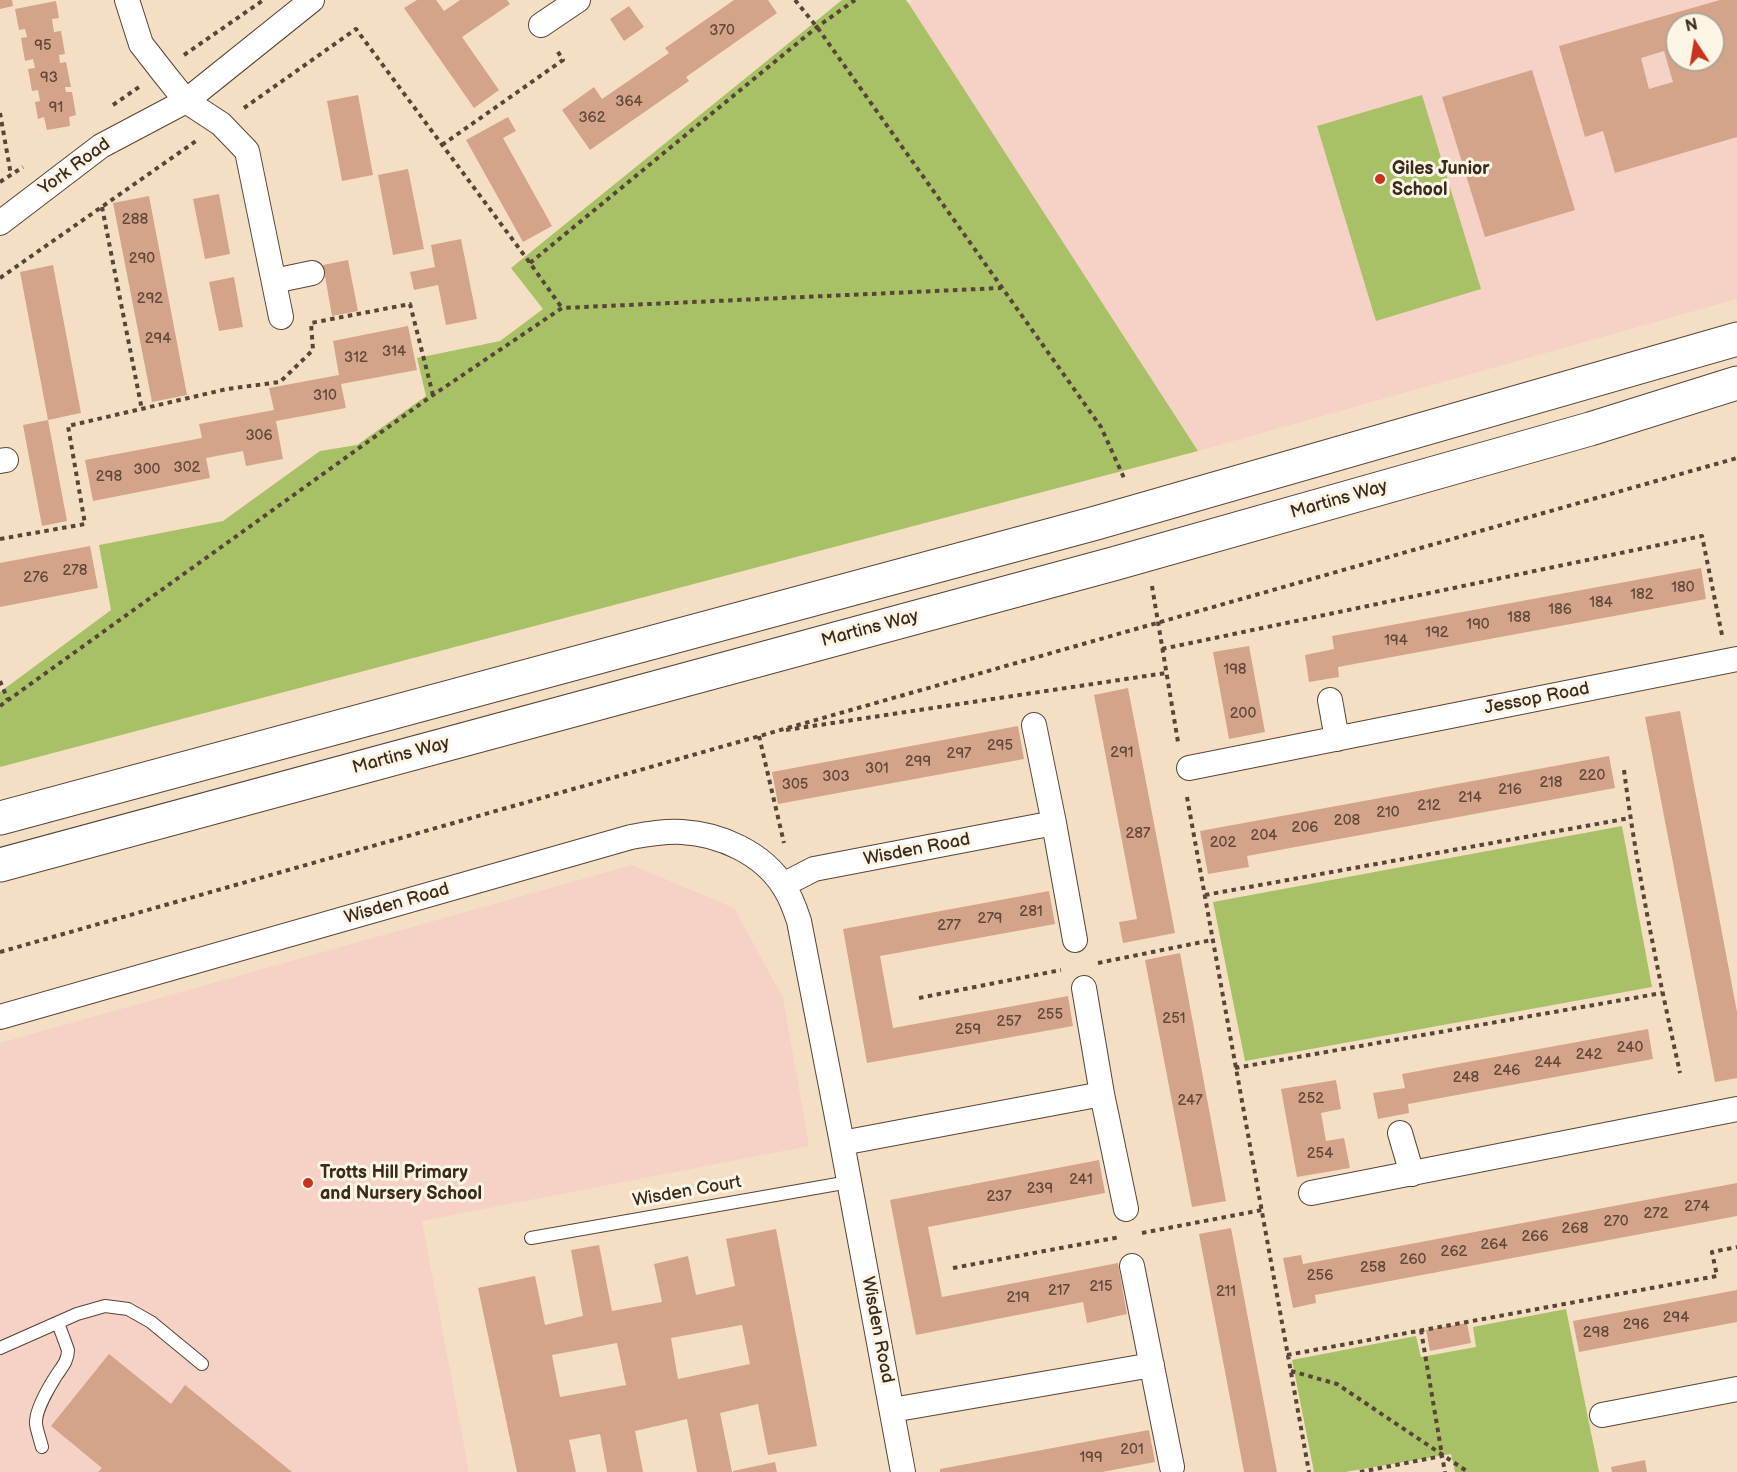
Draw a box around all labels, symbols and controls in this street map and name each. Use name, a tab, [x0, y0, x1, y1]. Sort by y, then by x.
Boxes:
north arrow	[1665, 12, 1725, 72]
text: N	[1684, 15, 1699, 36]
house number: 370	[709, 22, 735, 40]
house number: 95	[34, 37, 52, 55]
house number: 93	[40, 69, 58, 87]
house number: 364	[615, 93, 643, 111]
house number: 91	[49, 99, 63, 117]
house number: 362	[578, 109, 606, 127]
street label: York Road	[35, 134, 115, 200]
place label: Giles Junior School	[1392, 158, 1489, 201]
marker: Giles Junior School	[1373, 172, 1387, 186]
house number: 288	[122, 211, 148, 229]
house number: 290	[129, 250, 155, 268]
house number: 292	[137, 290, 163, 308]
house number: 294	[145, 330, 171, 348]
house number: 314	[382, 343, 406, 361]
house number: 312	[344, 349, 368, 367]
house number: 310	[313, 387, 337, 405]
house number: 306	[245, 427, 273, 445]
house number: 302	[174, 459, 200, 477]
house number: 300	[134, 461, 160, 479]
house number: 298	[96, 468, 122, 486]
street label: Martins Way	[1288, 476, 1390, 524]
house number: 278	[63, 562, 87, 580]
house number: 276	[23, 569, 49, 587]
house number: 180	[1671, 579, 1695, 597]
house number: 182	[1630, 586, 1654, 604]
house number: 184	[1589, 594, 1613, 612]
house number: 186	[1548, 601, 1572, 619]
street label: Martins Way	[819, 606, 921, 652]
house number: 188	[1507, 609, 1531, 627]
house number: 190	[1466, 616, 1490, 634]
house number: 192	[1425, 624, 1449, 642]
house number: 194	[1384, 632, 1408, 650]
house number: 198	[1223, 661, 1247, 679]
street label: Jessop Road	[1483, 678, 1591, 720]
house number: 200	[1230, 705, 1256, 723]
street label: Martins Way	[350, 733, 452, 779]
house number: 295	[987, 737, 1013, 755]
house number: 291	[1110, 744, 1134, 762]
house number: 297	[947, 745, 971, 763]
house number: 299	[905, 753, 931, 771]
house number: 301	[865, 760, 889, 778]
house number: 220	[1579, 767, 1605, 785]
house number: 303	[822, 768, 850, 786]
house number: 218	[1539, 774, 1563, 792]
house number: 305	[782, 776, 808, 794]
house number: 216	[1498, 781, 1522, 799]
house number: 214	[1458, 789, 1482, 807]
house number: 212	[1417, 797, 1441, 815]
house number: 210	[1376, 804, 1400, 822]
house number: 208	[1334, 812, 1360, 830]
house number: 206	[1292, 819, 1318, 837]
house number: 287	[1126, 825, 1150, 843]
house number: 204	[1251, 827, 1277, 845]
street label: Wisden Road	[862, 829, 972, 871]
house number: 202	[1210, 834, 1236, 852]
street label: Wisden Road	[342, 879, 452, 929]
house number: 281	[1019, 903, 1043, 921]
house number: 279	[978, 910, 1002, 928]
house number: 277	[937, 917, 961, 935]
house number: 255	[1037, 1006, 1063, 1024]
house number: 251	[1162, 1010, 1186, 1028]
house number: 257	[997, 1013, 1021, 1031]
house number: 259	[955, 1021, 981, 1039]
house number: 240	[1617, 1039, 1643, 1057]
house number: 242	[1576, 1046, 1602, 1064]
house number: 244	[1535, 1054, 1561, 1072]
house number: 246	[1494, 1062, 1520, 1080]
house number: 248	[1453, 1069, 1479, 1087]
house number: 252	[1298, 1090, 1324, 1108]
house number: 247	[1177, 1092, 1203, 1110]
house number: 254	[1307, 1145, 1333, 1163]
place label: Trotts Hill Primary and Nursery School	[320, 1162, 482, 1204]
house number: 241	[1069, 1171, 1093, 1189]
street label: Wisden Court	[631, 1172, 743, 1212]
marker: Trotts Hill Primary and Nursery School	[301, 1176, 315, 1190]
house number: 239	[1027, 1180, 1053, 1198]
house number: 237	[986, 1188, 1012, 1206]
house number: 274	[1684, 1198, 1710, 1216]
house number: 272	[1643, 1205, 1669, 1223]
house number: 270	[1603, 1213, 1629, 1231]
house number: 268	[1562, 1220, 1588, 1238]
house number: 266	[1521, 1228, 1549, 1246]
house number: 264	[1480, 1236, 1508, 1254]
house number: 262	[1441, 1243, 1467, 1261]
house number: 260	[1400, 1251, 1426, 1269]
house number: 258	[1360, 1259, 1386, 1277]
house number: 256	[1307, 1267, 1333, 1285]
street label: Wisden Road	[856, 1275, 898, 1385]
house number: 215	[1089, 1278, 1113, 1296]
house number: 217	[1048, 1282, 1070, 1300]
house number: 211	[1216, 1283, 1236, 1301]
house number: 219	[1006, 1289, 1030, 1307]
house number: 294	[1663, 1309, 1689, 1327]
house number: 296	[1623, 1316, 1649, 1334]
house number: 298	[1583, 1324, 1609, 1342]
house number: 201	[1120, 1441, 1144, 1459]
house number: 199	[1079, 1449, 1103, 1467]

